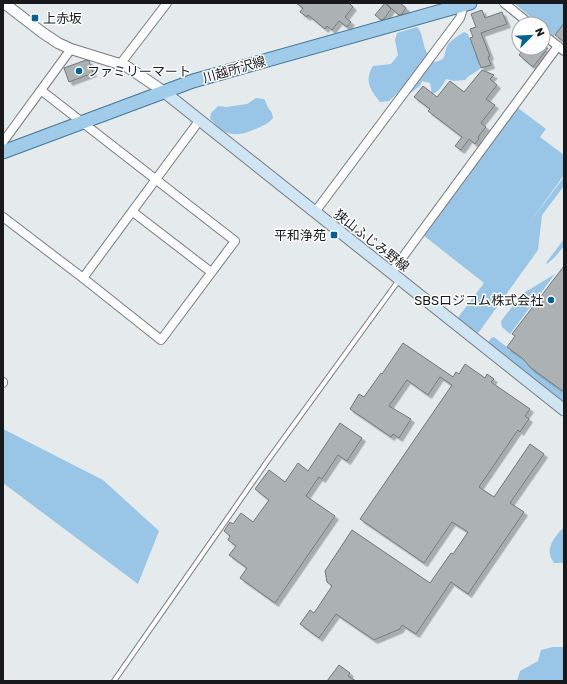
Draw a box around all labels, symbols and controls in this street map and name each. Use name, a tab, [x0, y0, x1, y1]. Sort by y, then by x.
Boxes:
place label: 上赤坂	[43, 11, 82, 26]
marker: 上赤坂	[30, 13, 40, 23]
north arrow	[511, 16, 551, 56]
text: N	[532, 26, 547, 38]
street label: 川越所沢線	[201, 53, 267, 86]
place label: ファミリーマート	[87, 64, 191, 79]
marker: ファミリーマート	[74, 66, 84, 76]
street label: 狭山ふじみ野線	[331, 206, 412, 274]
place label: 平和浄苑	[274, 228, 326, 243]
marker: 平和浄苑	[329, 230, 339, 240]
place label: SBSロジコム株式会社	[414, 293, 543, 308]
marker: SBSロジコム株式会社	[546, 295, 556, 305]

